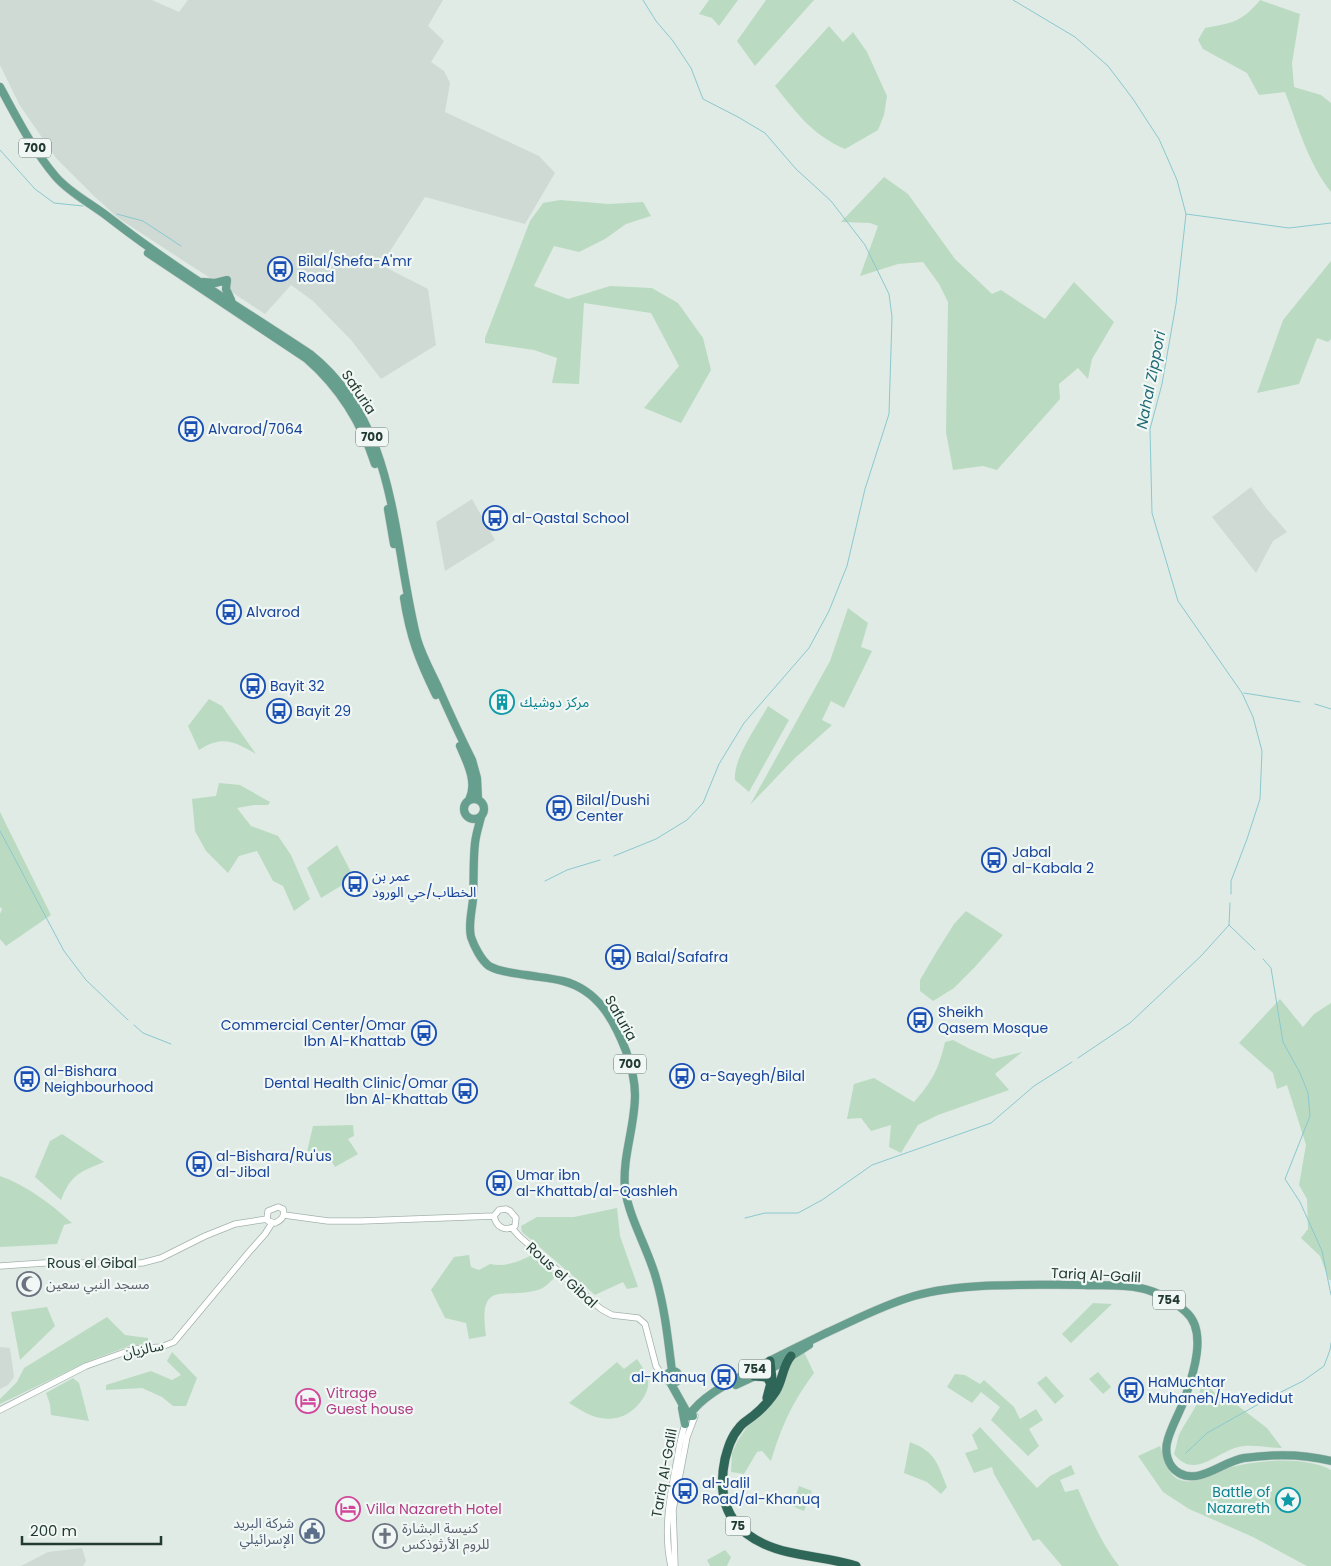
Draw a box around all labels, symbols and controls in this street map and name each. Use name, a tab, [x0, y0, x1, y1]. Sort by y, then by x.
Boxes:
road number: 700	[19, 138, 51, 158]
place label: Bilal/Shefa-A'mr Road	[298, 251, 412, 287]
bus stop icon: Bilal/Shefa-A'mr Road	[267, 256, 293, 282]
water label: Nahal Zippori	[1131, 329, 1170, 431]
street label: Safuria	[337, 366, 381, 418]
bus stop icon: Alvarod/7064	[178, 416, 204, 442]
place label: Alvarod/7064	[208, 419, 303, 439]
road number: 700	[356, 428, 388, 447]
bus stop icon: al-Qastal School	[482, 505, 508, 531]
place label: al-Qastal School	[512, 508, 629, 528]
bus stop icon: Alvarod	[216, 599, 242, 625]
place label: Alvarod	[246, 602, 300, 622]
bus stop icon: Bayit 32	[240, 673, 266, 699]
place label: Bayit 32	[270, 676, 325, 696]
building icon: مركز دوشيك	[489, 689, 515, 715]
place label: مركز دوشيك	[520, 692, 589, 712]
bus stop icon: Bayit 29	[266, 698, 292, 724]
place label: Bayit 29	[296, 701, 351, 721]
place label: Bilal/Dushi Center	[576, 790, 650, 826]
bus stop icon: Bilal/Dushi Center	[546, 795, 572, 821]
place label: Jabal al-Kabala 2	[1012, 842, 1094, 878]
bus stop icon: Jabal al-Kabala 2	[981, 847, 1007, 873]
place label: عمر بن الخطاب/حي الورود	[372, 866, 476, 903]
bus stop icon: عمر بن الخطاب/حي الورود	[342, 871, 368, 897]
bus stop icon: Balal/Safafra	[605, 944, 631, 970]
place label: Balal/Safafra	[636, 947, 728, 967]
street label: Safuria	[600, 992, 642, 1044]
place label: Sheikh Qasem Mosque	[938, 1002, 1048, 1038]
bus stop icon: Sheikh Qasem Mosque	[907, 1007, 933, 1033]
place label: Commercial Center/Omar Ibn Al-Khattab	[221, 1015, 406, 1051]
bus stop icon: Commercial Center/Omar Ibn Al-Khattab	[411, 1020, 437, 1046]
road number: 700	[614, 1054, 646, 1074]
place label: al-Bishara Neighbourhood	[44, 1061, 153, 1097]
bus stop icon: a-Sayegh/Bilal	[669, 1063, 695, 1089]
bus stop icon: al-Bishara Neighbourhood	[14, 1066, 40, 1092]
place label: a-Sayegh/Bilal	[700, 1066, 805, 1086]
place label: Dental Health Clinic/Omar Ibn Al-Khattab	[264, 1073, 448, 1109]
bus stop icon: Dental Health Clinic/Omar Ibn Al-Khattab	[452, 1078, 478, 1104]
place label: al-Bishara/Ru'us al-Jibal	[216, 1146, 332, 1182]
bus stop icon: al-Bishara/Ru'us al-Jibal	[186, 1151, 212, 1177]
place label: Umar ibn al-Khattab/al-Qashleh	[516, 1165, 678, 1201]
bus stop icon: Umar ibn al-Khattab/al-Qashleh	[486, 1170, 512, 1196]
street label: Rous el Gibal	[522, 1237, 602, 1313]
street label: Rous el Gibal	[47, 1253, 137, 1273]
street label: Tariq Al-Galil	[1050, 1263, 1142, 1287]
mosque icon: مسجد النبي سعين	[16, 1271, 42, 1297]
place label: مسجد النبي سعين	[46, 1274, 150, 1295]
road number: 754	[1153, 1290, 1185, 1310]
street label: سالزيان	[121, 1335, 165, 1363]
road number: 754	[739, 1360, 771, 1378]
bus stop icon: al-Khanuq	[711, 1364, 737, 1390]
place label: al-Khanuq	[631, 1367, 706, 1387]
place label: HaMuchtar Muhaneh/HaYedidut	[1148, 1372, 1293, 1408]
bus stop icon: HaMuchtar Muhaneh/HaYedidut	[1118, 1377, 1144, 1403]
place label: Vitrage Guest house	[326, 1383, 414, 1419]
hotel icon: Vitrage Guest house	[295, 1388, 321, 1414]
street label: Tariq Al-Galil	[646, 1427, 682, 1519]
place label: al-Jalil Road/al-Khanuq	[702, 1473, 820, 1509]
bus stop icon: al-Jalil Road/al-Khanuq	[672, 1478, 698, 1504]
place label: Battle of Nazareth	[1207, 1482, 1270, 1518]
place icon: Battle of Nazareth	[1275, 1487, 1301, 1513]
hotel icon: Villa Nazareth Hotel	[335, 1496, 361, 1522]
place label: Villa Nazareth Hotel	[366, 1499, 502, 1519]
place label: شركة البريد الإسرائيلي	[233, 1513, 294, 1550]
scale bar	[22, 1514, 161, 1546]
road number: 75	[726, 1516, 750, 1535]
public building icon: شركة البريد الإسرائيلي	[299, 1518, 325, 1544]
place label: كنيسة البشارة للروم الأرثوذكس	[402, 1518, 489, 1555]
text: 200 m	[30, 1520, 77, 1541]
church icon: كنيسة البشارة للروم الأرثوذكس	[372, 1523, 398, 1549]

